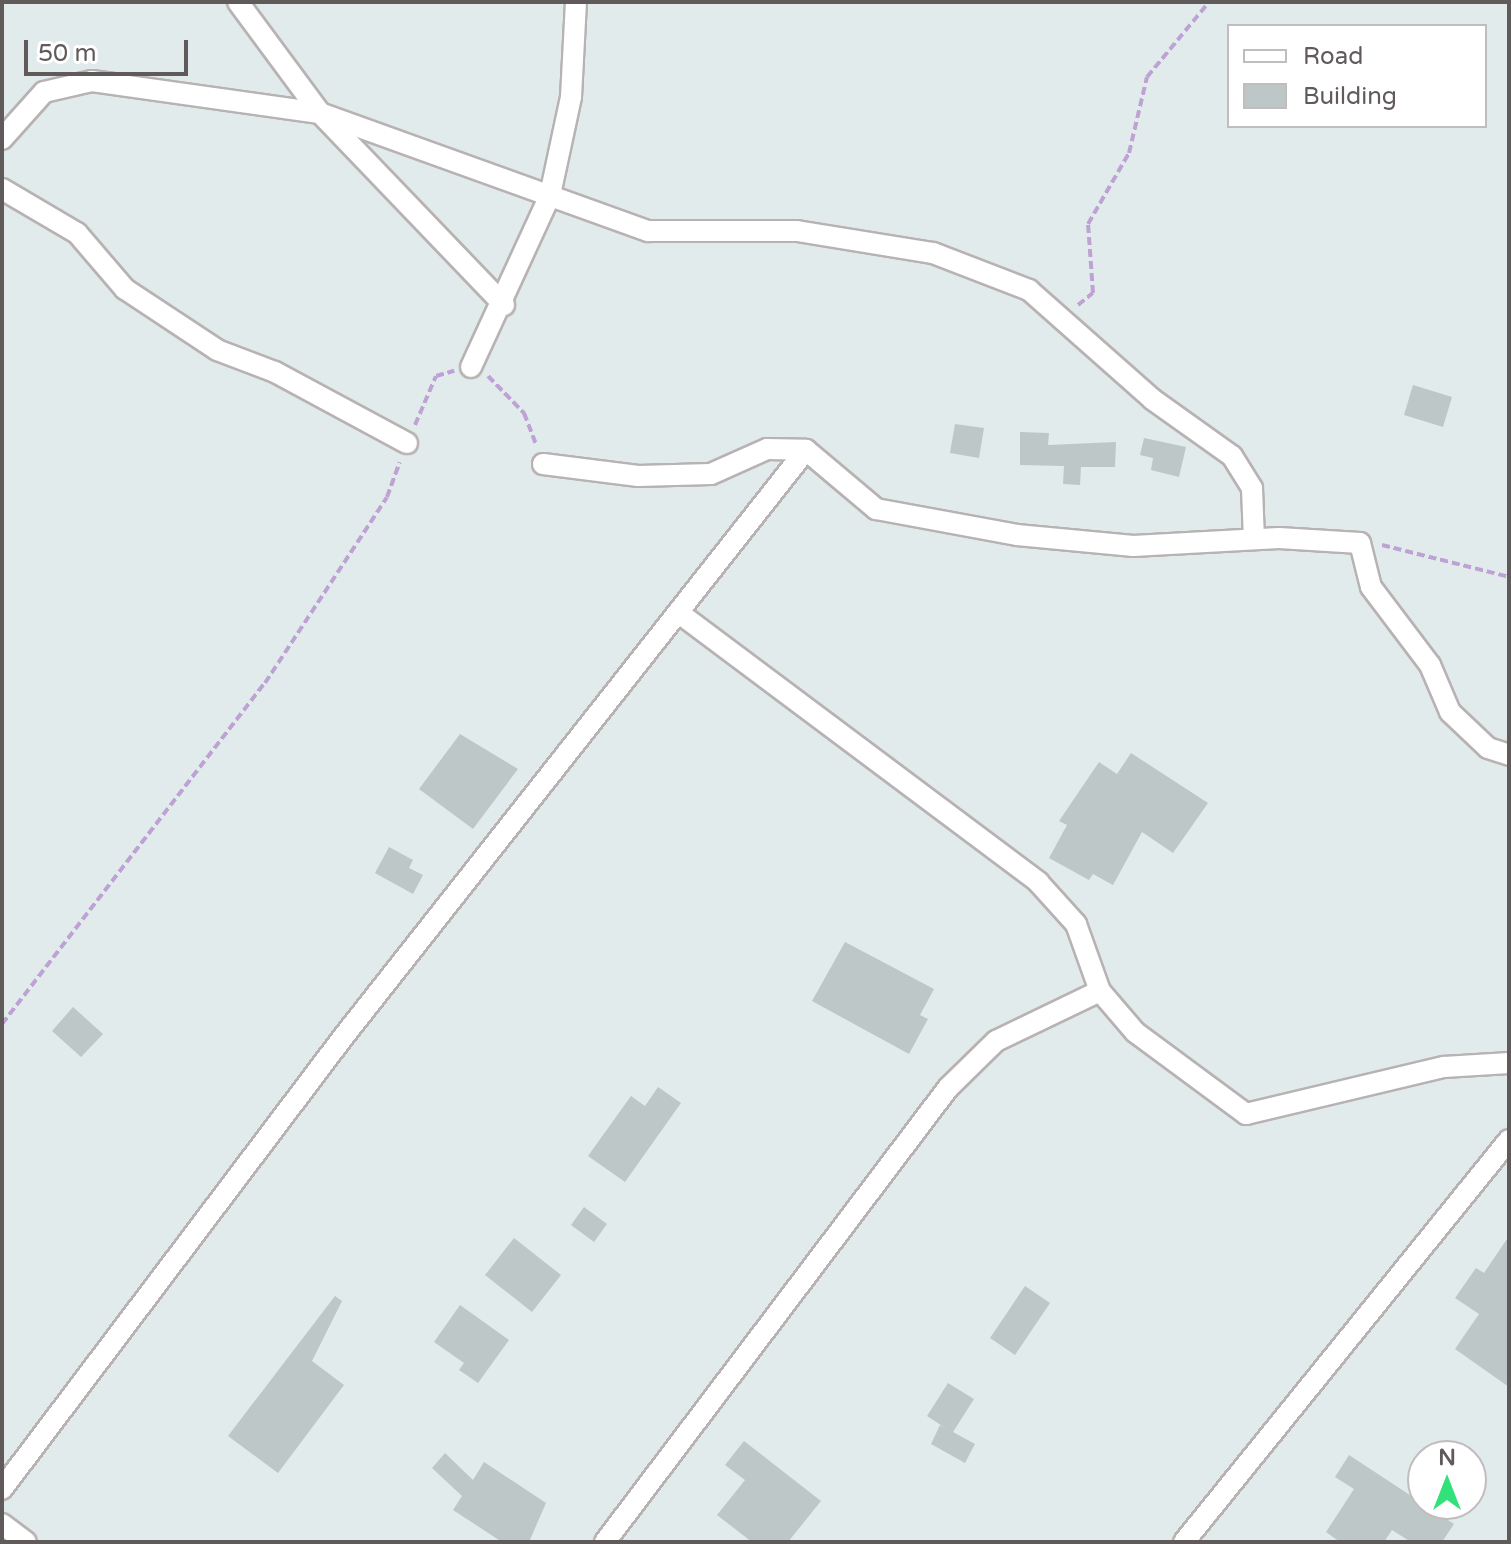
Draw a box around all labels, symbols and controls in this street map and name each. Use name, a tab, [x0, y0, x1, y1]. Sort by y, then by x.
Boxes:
scale bar	[28, 24, 192, 74]
legend	[1227, 24, 1487, 128]
text: 50 m	[38, 39, 96, 68]
text: Road	[1303, 42, 1363, 71]
text: Building	[1303, 82, 1397, 111]
north arrow	[1407, 1440, 1487, 1520]
text: N	[1438, 1445, 1456, 1471]

